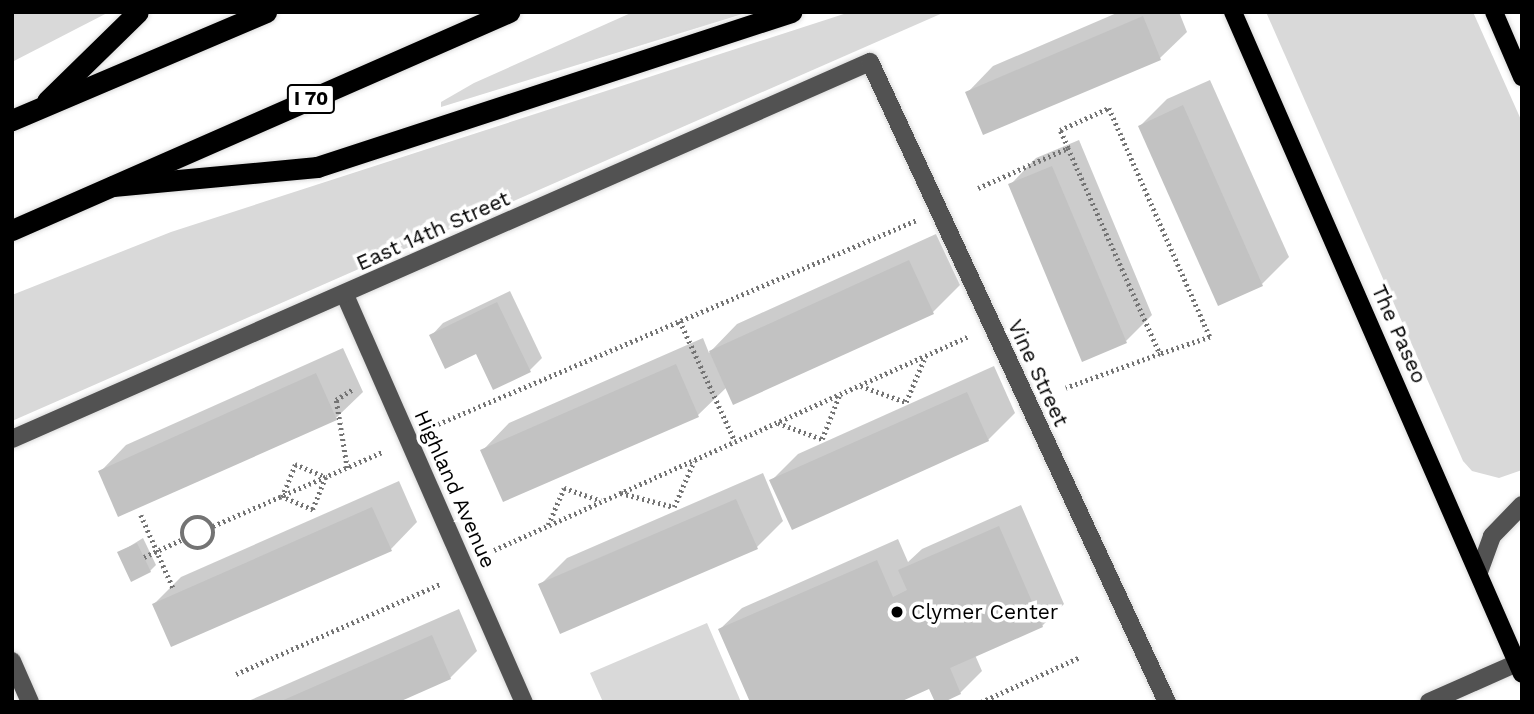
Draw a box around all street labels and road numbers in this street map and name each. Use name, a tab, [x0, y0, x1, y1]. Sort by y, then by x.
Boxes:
road number: I 70	[286, 83, 336, 114]
street label: East 14th Street	[352, 186, 514, 276]
street label: The Paseo	[1366, 281, 1432, 387]
street label: Vine Street	[1002, 316, 1074, 430]
street label: Highland Avenue	[409, 406, 501, 572]

